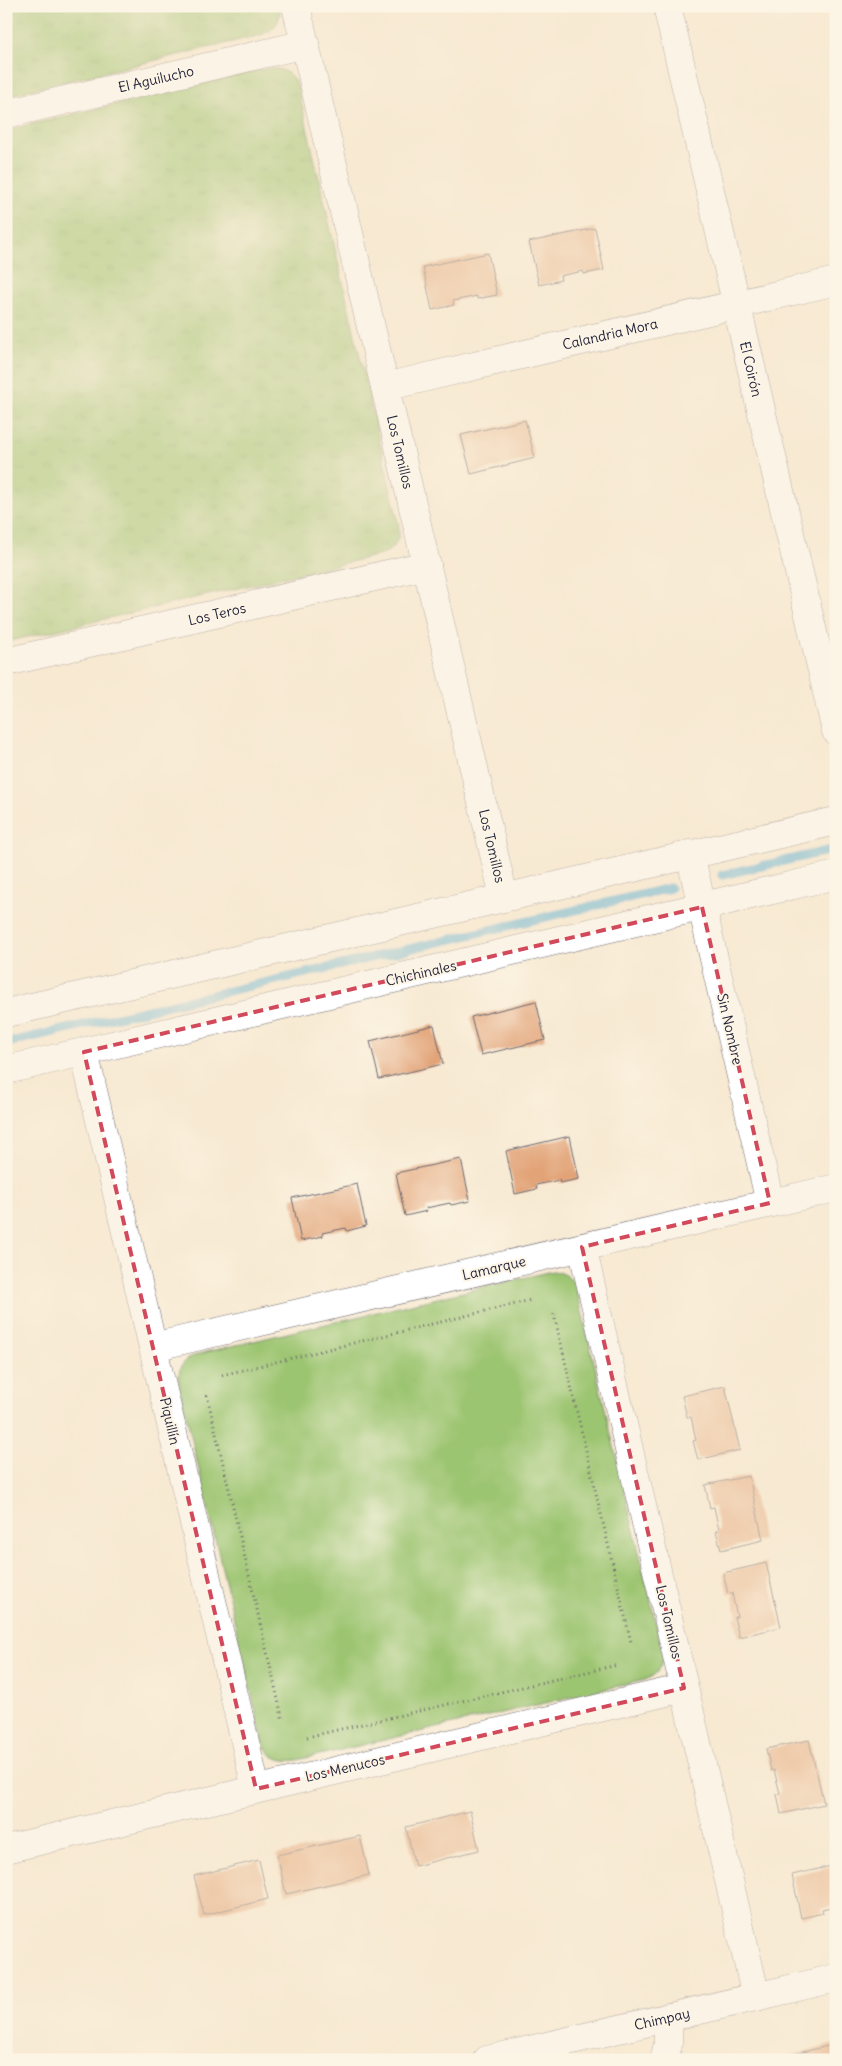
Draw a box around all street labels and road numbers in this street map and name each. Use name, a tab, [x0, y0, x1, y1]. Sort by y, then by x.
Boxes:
street label: El Aguilucho	[116, 62, 196, 96]
street label: Calandria Mora	[561, 314, 659, 354]
street label: El Coirón	[736, 340, 766, 398]
street label: Los Tomillos	[383, 413, 417, 491]
street label: Los Teros	[186, 599, 248, 629]
street label: Los Tomillos	[475, 807, 509, 885]
street label: Chichinales	[384, 956, 458, 990]
street label: Sin Nombre	[713, 992, 747, 1066]
street label: Lamarque	[460, 1252, 528, 1284]
street label: Piquillín	[156, 1396, 184, 1446]
street label: Los Tomillos	[652, 1583, 686, 1661]
street label: Los Menucos	[303, 1750, 387, 1786]
street label: Chimpay	[632, 2004, 692, 2034]

